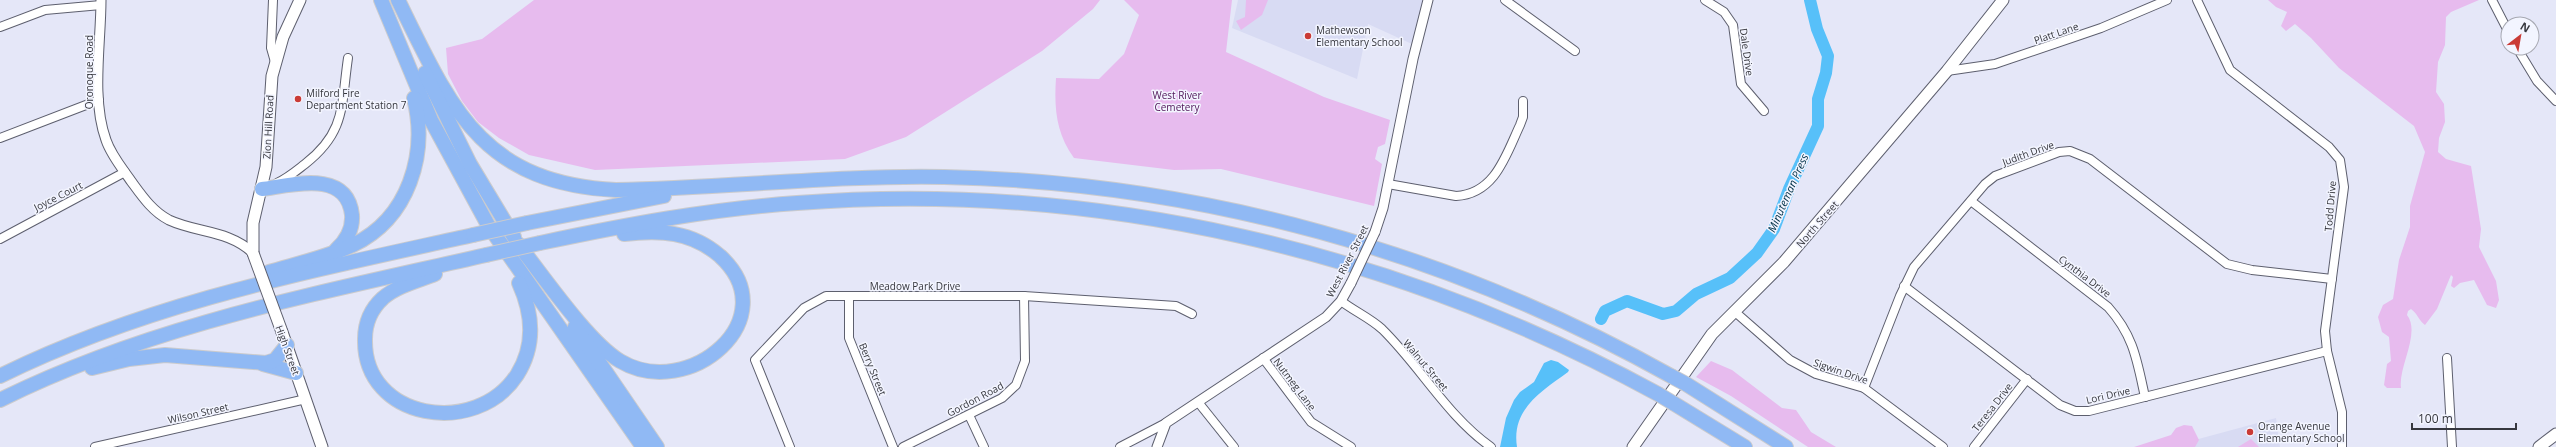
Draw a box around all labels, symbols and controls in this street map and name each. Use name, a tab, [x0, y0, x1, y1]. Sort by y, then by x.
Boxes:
north arrow	[2500, 16, 2540, 56]
text: N	[2518, 18, 2533, 36]
street label: Platt Lane	[2032, 19, 2081, 47]
place label: Mathewson Elementary School	[1316, 23, 1402, 49]
street label: Dale Drive	[1737, 27, 1757, 77]
marker: Mathewson Elementary School	[1303, 31, 1313, 41]
street label: Oronoque Road	[82, 35, 96, 109]
place label: Milford Fire Department Station 7	[306, 86, 407, 112]
park label: West River Cemetery	[1152, 88, 1202, 114]
street label: Zion Hill Road	[259, 94, 277, 160]
marker: Milford Fire Department Station 7	[293, 94, 303, 104]
street label: Judith Drive	[1999, 137, 2056, 169]
water label: Minuteman Press	[1764, 151, 1812, 234]
street label: Joyce Court	[30, 178, 85, 215]
street label: Todd Drive	[2321, 180, 2339, 232]
street label: North Street	[1793, 197, 1842, 250]
street label: West River Street	[1323, 222, 1372, 300]
street label: Cynthia Drive	[2056, 252, 2114, 301]
street label: Meadow Park Drive	[870, 279, 961, 293]
street label: High Street	[273, 323, 304, 377]
street label: Walnut Street	[1400, 336, 1452, 394]
street label: Berry Street	[856, 341, 890, 398]
street label: Nutmeg Lane	[1271, 355, 1320, 414]
street label: Sigwin Drive	[1812, 355, 1871, 387]
street label: Gordon Road	[944, 378, 1006, 420]
street label: Teresa Drive	[1969, 379, 2016, 434]
street label: Lori Drive	[2085, 383, 2132, 407]
street label: Wilson Street	[166, 399, 230, 427]
scale bar	[2412, 405, 2516, 431]
text: 100 m	[2418, 410, 2453, 427]
place label: Orange Avenue Elementary School	[2258, 419, 2344, 445]
marker: Orange Avenue Elementary School	[2245, 427, 2255, 437]

